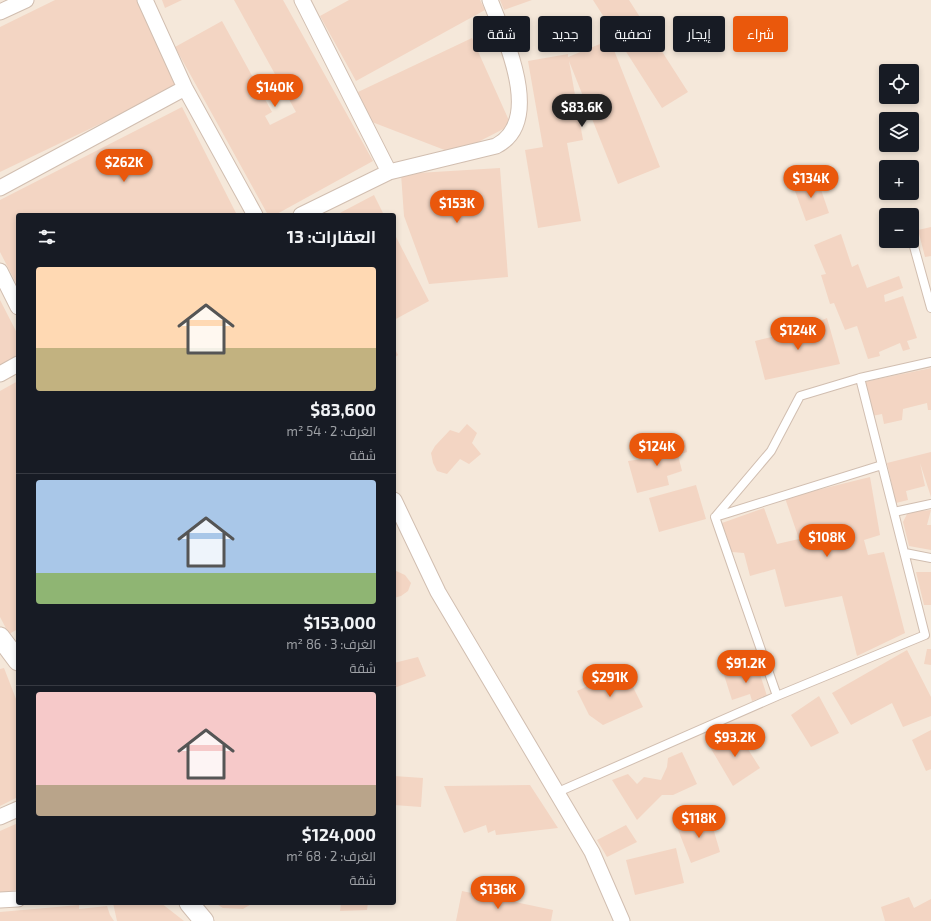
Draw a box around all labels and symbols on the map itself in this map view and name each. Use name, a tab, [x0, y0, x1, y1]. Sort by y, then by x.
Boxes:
pin: $140K	[247, 74, 303, 108]
pin: $83.6K	[549, 94, 615, 128]
pin: $262K	[96, 149, 152, 183]
pin: $134K	[783, 165, 839, 199]
pin: $153K	[429, 190, 485, 224]
pin: $124K	[770, 317, 826, 351]
pin: $124K	[629, 433, 685, 467]
pin: $108K	[799, 524, 855, 558]
pin: $91.2K	[713, 650, 779, 684]
pin: $291K	[582, 664, 638, 698]
pin: $93.2K	[702, 724, 768, 758]
pin: $118K	[671, 805, 727, 839]
pin: $136K	[470, 876, 526, 910]

